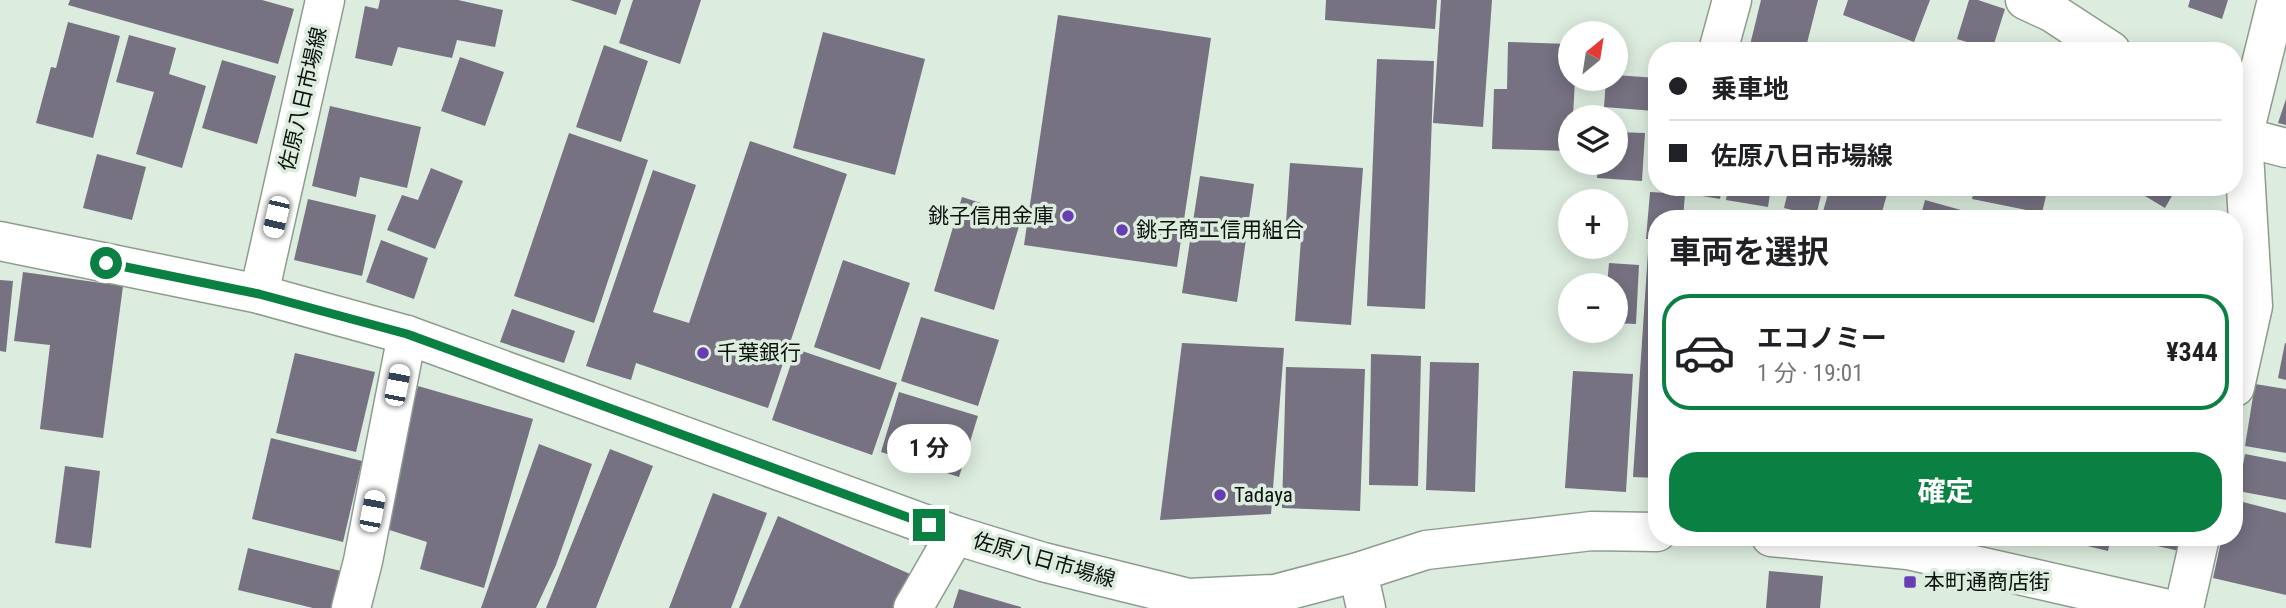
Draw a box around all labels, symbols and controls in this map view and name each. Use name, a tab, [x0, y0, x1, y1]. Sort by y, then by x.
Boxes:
north arrow	[1558, 21, 1628, 91]
map controls	[1558, 21, 1628, 343]
street label: 佐原八日市場線	[275, 25, 331, 173]
text: 乗車地	[1711, 74, 1789, 104]
button: layers	[1558, 105, 1628, 175]
text: 佐原八日市場線	[1711, 141, 1893, 171]
button: +	[1558, 189, 1628, 259]
car	[262, 194, 291, 240]
place label: 銚子信用金庫	[928, 204, 1054, 228]
marker: 銚子信用金庫	[1060, 208, 1076, 224]
place label: 銚子商工信用組合	[1136, 218, 1304, 242]
marker: 銚子商工信用組合	[1114, 222, 1130, 238]
text: 車両を選択	[1669, 233, 1829, 271]
route start	[90, 247, 122, 279]
button: −	[1558, 273, 1628, 343]
icon: car	[1673, 321, 1736, 384]
text: エコノミー	[1757, 323, 1887, 353]
text: ¥344	[2166, 337, 2218, 367]
place label: 千葉銀行	[717, 341, 801, 365]
marker: 千葉銀行	[695, 345, 711, 361]
text: 1 分 · 19:01	[1757, 360, 1864, 387]
car	[383, 362, 412, 408]
callout: 1 分	[887, 424, 971, 472]
text: 1 分	[909, 435, 949, 462]
button: 確定	[1669, 452, 2222, 532]
place label: Tadaya	[1234, 483, 1293, 507]
marker: Tadaya	[1212, 487, 1228, 503]
car	[358, 488, 387, 534]
route end	[913, 509, 945, 541]
street label: 佐原八日市場線	[970, 528, 1118, 592]
place label: 本町通商店街	[1924, 570, 2050, 594]
marker: 本町通商店街	[1902, 574, 1918, 590]

